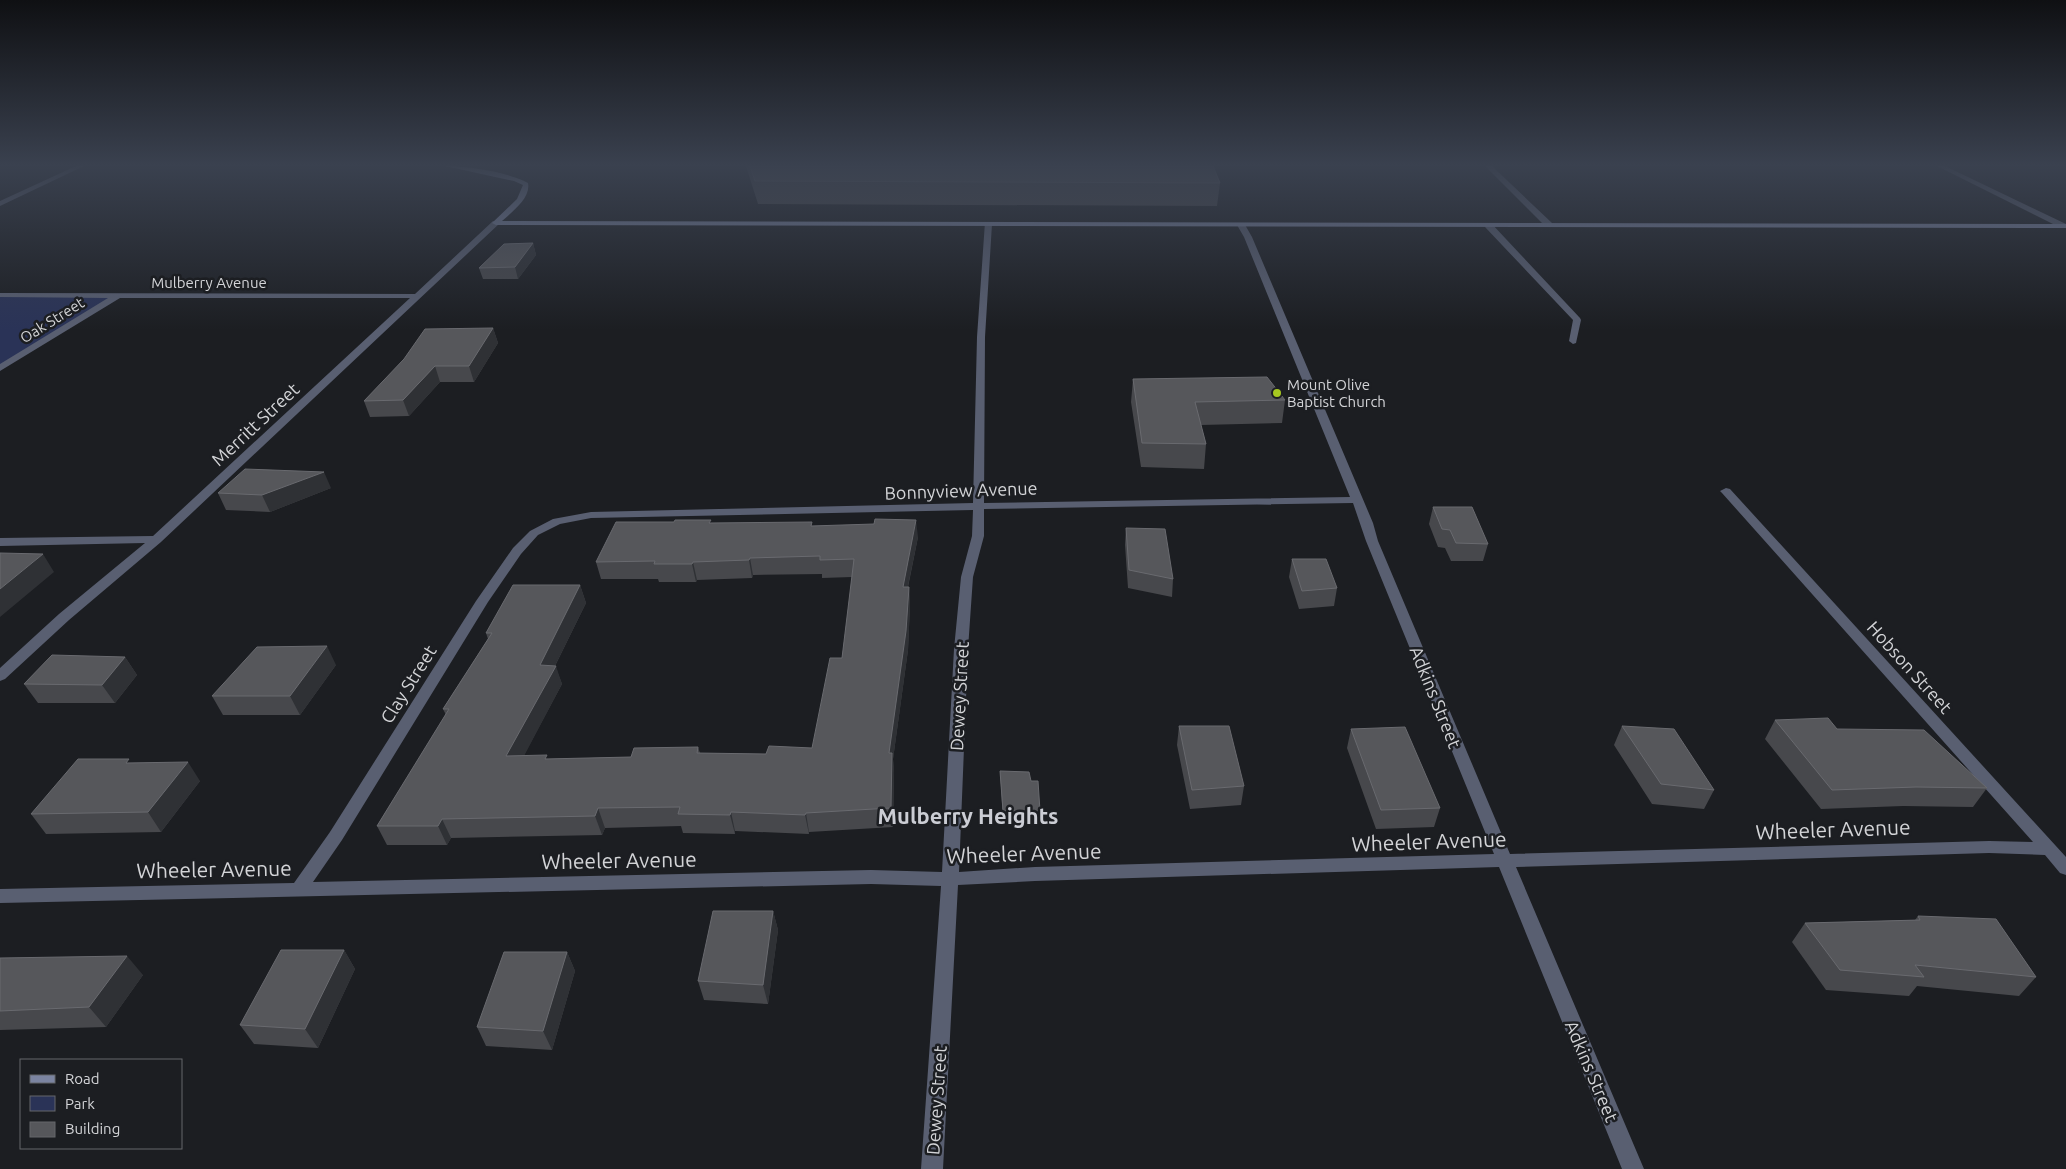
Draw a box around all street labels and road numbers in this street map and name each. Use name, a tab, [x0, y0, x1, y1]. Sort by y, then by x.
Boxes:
street label: Mulberry Avenue	[151, 274, 267, 291]
street label: Oak Street	[17, 294, 87, 346]
street label: Merritt Street	[207, 378, 303, 470]
street label: Bonnyview Avenue	[884, 477, 1038, 503]
street label: Hobson Street	[1864, 617, 1956, 717]
street label: Clay Street	[376, 641, 440, 727]
street label: Dewey Street	[946, 641, 972, 751]
street label: Adkins Street	[1406, 643, 1466, 751]
street label: Wheeler Avenue	[1755, 814, 1911, 844]
street label: Wheeler Avenue	[1351, 826, 1507, 856]
street label: Wheeler Avenue	[946, 838, 1102, 868]
street label: Wheeler Avenue	[541, 847, 697, 873]
street label: Wheeler Avenue	[136, 856, 292, 882]
street label: Adkins Street	[1562, 1017, 1622, 1125]
street label: Dewey Street	[922, 1045, 950, 1155]

